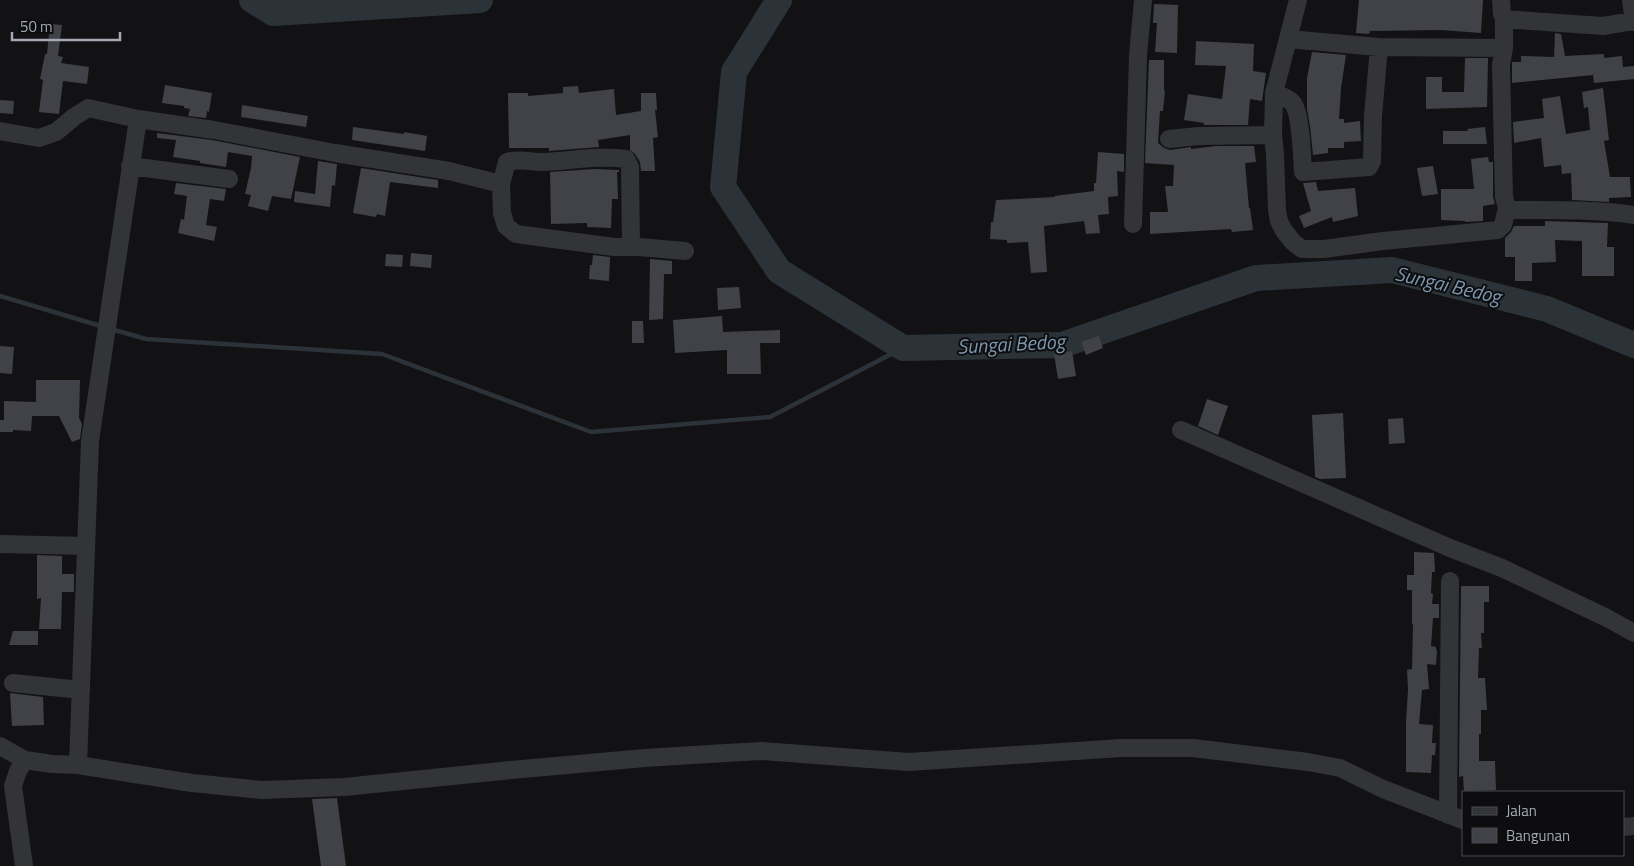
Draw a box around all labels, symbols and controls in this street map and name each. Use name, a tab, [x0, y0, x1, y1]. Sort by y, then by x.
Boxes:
scale bar	[12, 10, 120, 42]
text: 50 m	[20, 15, 53, 38]
water label: Sungai Bedog	[1392, 257, 1507, 312]
water label: Sungai Bedog	[956, 325, 1068, 362]
legend	[1462, 791, 1624, 856]
text: Jalan	[1506, 799, 1537, 822]
text: Bangunan	[1506, 824, 1570, 847]

